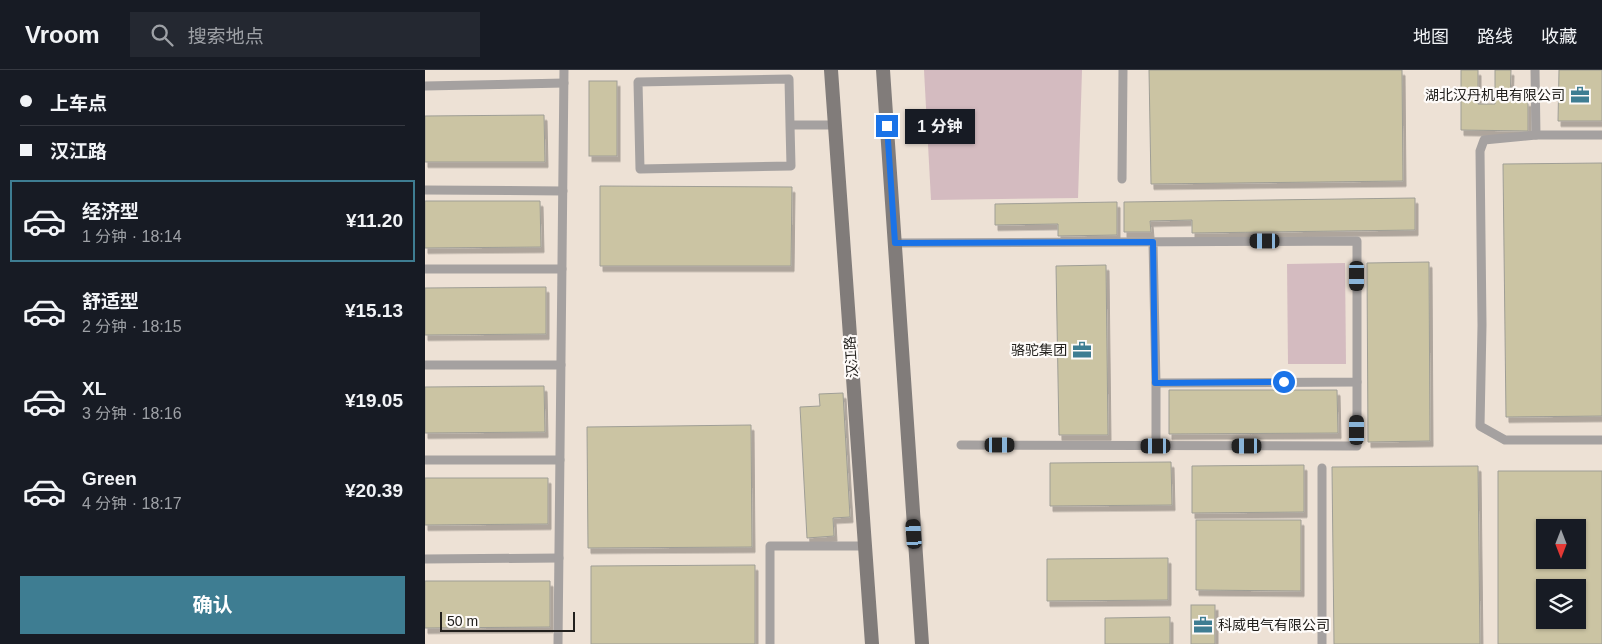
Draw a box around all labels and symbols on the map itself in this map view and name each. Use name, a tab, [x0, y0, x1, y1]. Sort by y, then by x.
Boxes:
office icon: 湖北汉丹机电有限公司	[1569, 84, 1591, 106]
place label: 湖北汉丹机电有限公司	[1425, 87, 1565, 103]
callout: 1 分钟	[905, 108, 975, 144]
route end	[876, 115, 898, 137]
car	[1250, 234, 1280, 249]
car	[1349, 261, 1364, 291]
street label: 汉江路	[842, 335, 860, 379]
office icon: 骆驼集团	[1071, 339, 1093, 361]
place label: 骆驼集团	[1011, 342, 1067, 358]
route start	[1273, 371, 1295, 393]
car	[1349, 415, 1364, 445]
car	[985, 438, 1015, 453]
car	[1141, 439, 1171, 454]
car	[1232, 439, 1262, 454]
car	[905, 519, 922, 549]
north arrow	[1536, 519, 1586, 569]
scale bar	[440, 609, 575, 632]
office icon: 科威电气有限公司	[1192, 614, 1214, 636]
place label: 科威电气有限公司	[1218, 617, 1330, 633]

